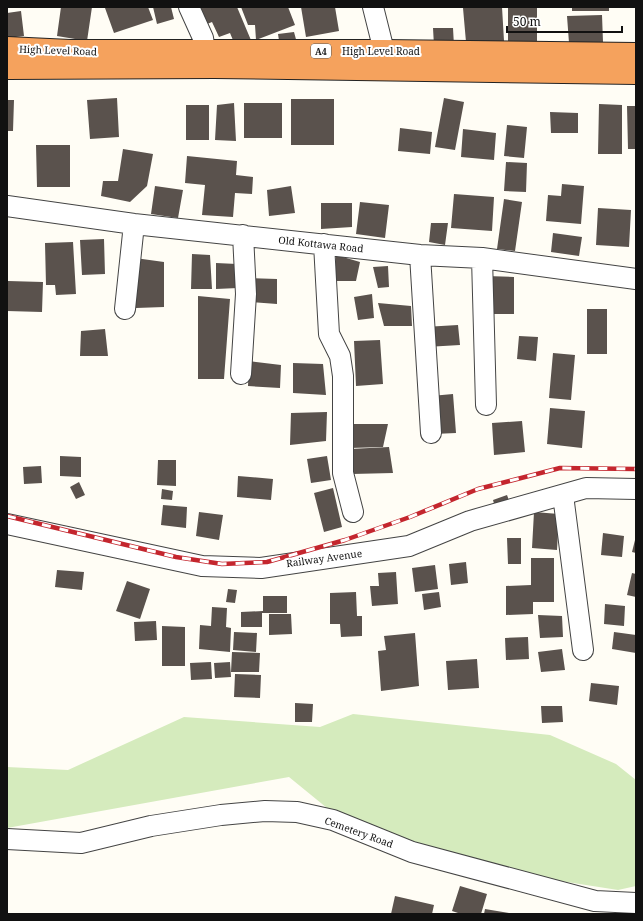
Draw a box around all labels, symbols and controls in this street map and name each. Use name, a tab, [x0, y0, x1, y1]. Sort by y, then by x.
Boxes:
scale bar	[507, 8, 622, 34]
text: 50 m	[513, 13, 541, 30]
street label: High Level Road	[19, 42, 97, 58]
road number: A4	[311, 44, 331, 58]
street label: High Level Road	[342, 44, 420, 58]
street label: Old Kottawa Road	[278, 233, 364, 255]
street label: Railway Avenue	[285, 546, 363, 570]
street label: Cemetery Road	[323, 813, 395, 851]

